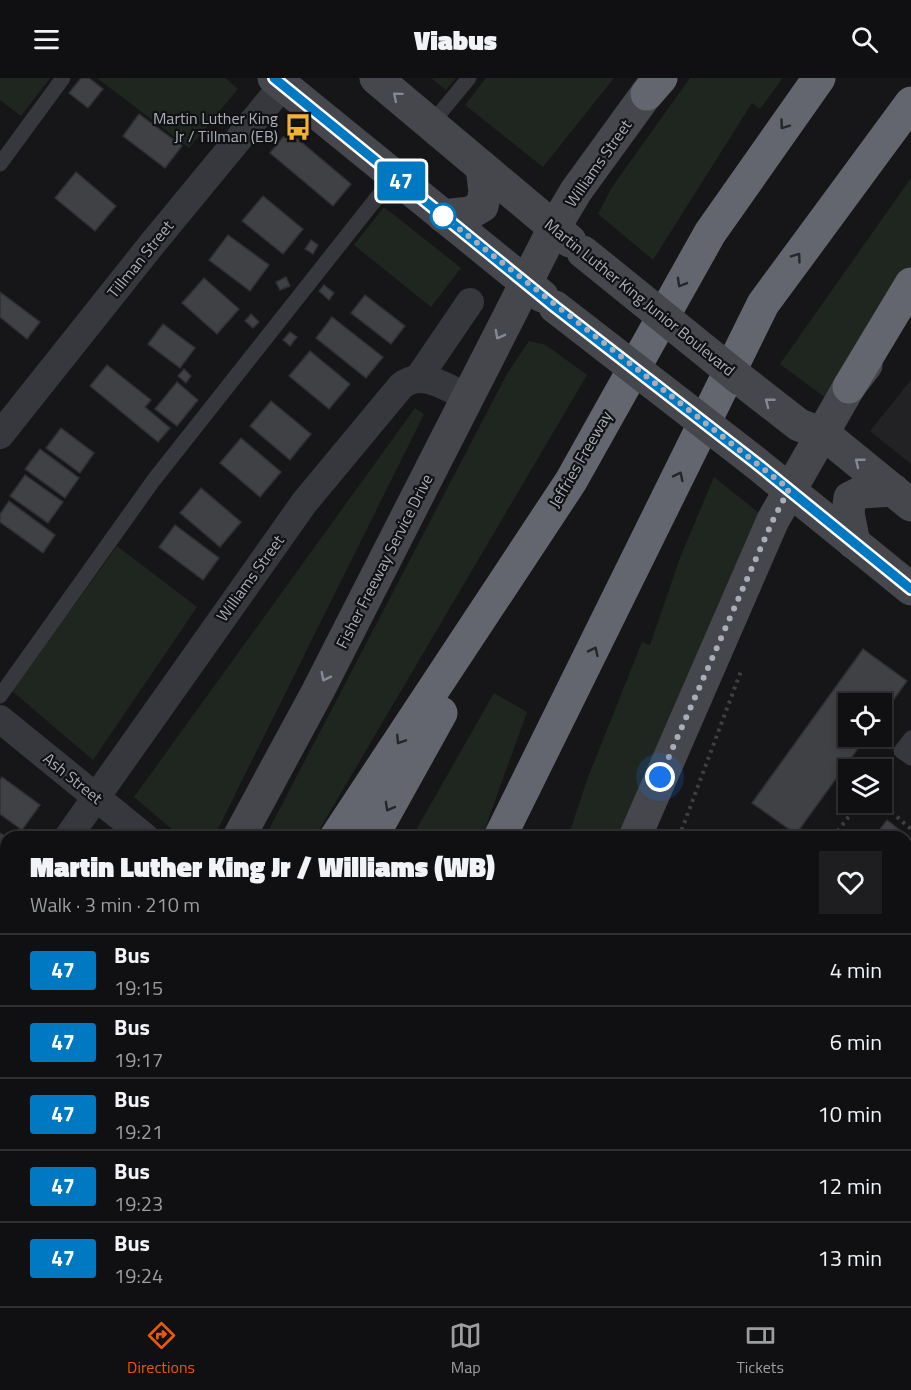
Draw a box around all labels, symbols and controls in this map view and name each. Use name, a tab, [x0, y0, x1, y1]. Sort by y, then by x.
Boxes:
text: Viabus	[414, 19, 497, 60]
icon: menu	[30, 23, 63, 56]
icon: search	[848, 23, 881, 56]
one-way arrow	[393, 92, 404, 103]
place label: Martin Luther King Jr / Tillman (EB)	[153, 106, 278, 148]
bus stop icon: Martin Luther King Jr / Tillman (EB)	[283, 112, 313, 142]
street label: Williams Street	[559, 114, 637, 212]
one-way arrow	[780, 119, 791, 130]
line badge: 47	[374, 162, 428, 200]
text: 47	[389, 165, 413, 197]
unlabelled marker	[430, 203, 456, 229]
street label: Martin Luther King Junior Boulevard	[540, 212, 740, 382]
street label: Tillman Street	[101, 215, 179, 303]
one-way arrow	[790, 252, 801, 263]
one-way arrow	[677, 277, 688, 287]
one-way arrow	[495, 329, 506, 339]
one-way arrow	[765, 398, 776, 409]
street label: Jeffries Freeway	[542, 406, 618, 512]
one-way arrow	[855, 459, 866, 470]
street label: Fisher Freeway Service Drive	[330, 470, 438, 652]
one-way arrow	[672, 472, 684, 483]
street label: Williams Street	[210, 529, 290, 626]
one-way arrow	[586, 647, 598, 658]
one-way arrow	[321, 671, 332, 682]
map controls	[838, 693, 892, 813]
button: locate	[838, 693, 892, 747]
one-way arrow	[396, 733, 407, 744]
street label: Ash Street	[38, 747, 108, 810]
button: layers	[838, 759, 892, 813]
your location	[645, 762, 675, 792]
one-way arrow	[385, 801, 396, 811]
text: Martin Luther King Jr / Williams (WB)	[30, 845, 495, 888]
button: heart	[819, 851, 882, 914]
text: Walk · 3 min · 210 m	[30, 889, 200, 920]
text: Bus	[114, 938, 150, 972]
text: 4 min	[830, 953, 882, 987]
text: 47	[51, 954, 75, 986]
text: 19:15	[114, 972, 163, 1003]
text: Bus	[114, 1010, 150, 1044]
text: 6 min	[830, 1025, 882, 1059]
text: 47	[51, 1026, 75, 1058]
text: 19:17	[114, 1044, 163, 1075]
text: Bus	[114, 1082, 150, 1116]
text: 10 min	[817, 1097, 882, 1131]
text: 47	[51, 1098, 75, 1130]
text: 19:21	[114, 1116, 163, 1147]
text: Bus	[114, 1154, 150, 1188]
text: 12 min	[817, 1169, 882, 1203]
text: 47	[51, 1170, 75, 1202]
text: 19:23	[114, 1188, 163, 1219]
text: Bus	[114, 1226, 150, 1260]
text: 13 min	[817, 1241, 882, 1275]
text: 47	[51, 1242, 75, 1274]
text: 19:24	[114, 1260, 163, 1291]
tab: Directions	[127, 1319, 195, 1379]
tab: Map	[449, 1319, 482, 1379]
tab: Tickets	[736, 1319, 784, 1379]

